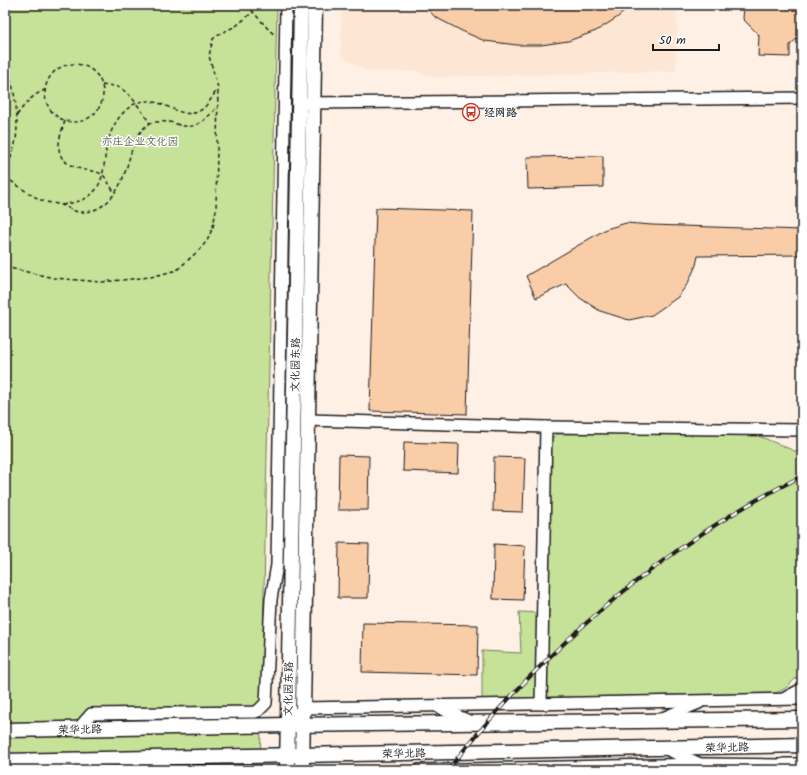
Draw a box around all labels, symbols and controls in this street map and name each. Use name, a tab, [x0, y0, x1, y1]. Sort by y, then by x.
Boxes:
scale bar	[653, 26, 719, 52]
text: 50 m	[659, 31, 686, 50]
bus stop icon: 经网路	[461, 102, 481, 122]
place label: 经网路	[484, 104, 517, 122]
park label: 亦庄企业文化园	[102, 133, 179, 151]
street label: 文化园东路	[287, 337, 305, 393]
street label: 文化园东路	[280, 661, 298, 717]
street label: 荣华北路	[58, 721, 102, 739]
street label: 荣华北路	[705, 739, 749, 757]
street label: 荣华北路	[382, 745, 426, 763]

